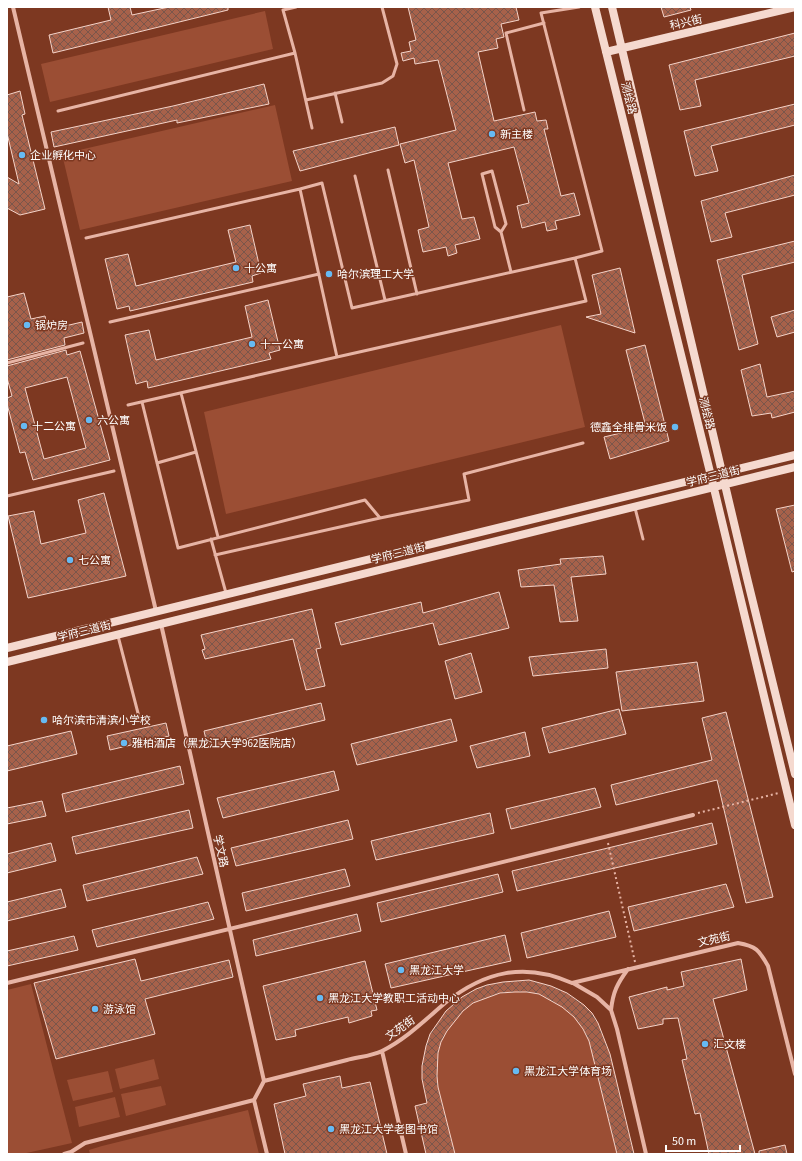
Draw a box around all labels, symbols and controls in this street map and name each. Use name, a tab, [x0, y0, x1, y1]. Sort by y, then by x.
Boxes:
street label: 科兴街	[668, 11, 704, 34]
street label: 测绘路	[617, 80, 640, 116]
place label: 新主楼	[500, 127, 533, 142]
marker: 新主楼	[487, 129, 497, 139]
place label: 企业孵化中心	[30, 148, 96, 163]
marker: 企业孵化中心	[17, 150, 27, 160]
place label: 十公寓	[244, 261, 277, 276]
marker: 十公寓	[231, 263, 241, 273]
place label: 哈尔滨理工大学	[337, 267, 414, 282]
marker: 哈尔滨理工大学	[324, 269, 334, 279]
place label: 锅炉房	[35, 318, 68, 333]
marker: 锅炉房	[22, 320, 32, 330]
place label: 十一公寓	[260, 337, 304, 352]
marker: 十一公寓	[247, 339, 257, 349]
street label: 测绘路	[695, 395, 718, 431]
place label: 六公寓	[97, 413, 130, 428]
marker: 六公寓	[84, 415, 94, 425]
place label: 十二公寓	[32, 419, 76, 434]
place label: 德鑫全排骨米饭	[590, 420, 667, 435]
marker: 十二公寓	[19, 421, 29, 431]
marker: 德鑫全排骨米饭	[670, 422, 680, 432]
street label: 学府三道街	[685, 463, 742, 490]
street label: 学府三道街	[370, 540, 427, 567]
place label: 七公寓	[78, 553, 111, 568]
marker: 七公寓	[65, 555, 75, 565]
street label: 学府三道街	[56, 618, 113, 645]
place label: 哈尔滨市清滨小学校	[52, 713, 151, 728]
marker: 哈尔滨市清滨小学校	[39, 715, 49, 725]
place label: 雅柏酒店（黑龙江大学962医院店）	[132, 736, 302, 751]
marker: 雅柏酒店（黑龙江大学962医院店）	[119, 738, 129, 748]
street label: 学文路	[209, 833, 232, 869]
street label: 文苑街	[696, 928, 732, 951]
place label: 黑龙江大学	[409, 963, 464, 978]
marker: 黑龙江大学	[396, 965, 406, 975]
place label: 黑龙江大学教职工活动中心	[328, 991, 460, 1006]
marker: 黑龙江大学教职工活动中心	[315, 993, 325, 1003]
place label: 游泳馆	[103, 1002, 136, 1017]
marker: 游泳馆	[90, 1004, 100, 1014]
street label: 文苑街	[382, 1013, 418, 1044]
place label: 汇文楼	[713, 1037, 746, 1052]
marker: 汇文楼	[700, 1039, 710, 1049]
place label: 黑龙江大学体育场	[524, 1064, 612, 1079]
marker: 黑龙江大学体育场	[511, 1066, 521, 1076]
place label: 黑龙江大学老图书馆	[339, 1122, 438, 1137]
marker: 黑龙江大学老图书馆	[326, 1124, 336, 1134]
scale bar	[666, 1127, 740, 1153]
text: 50 m	[672, 1133, 696, 1150]

